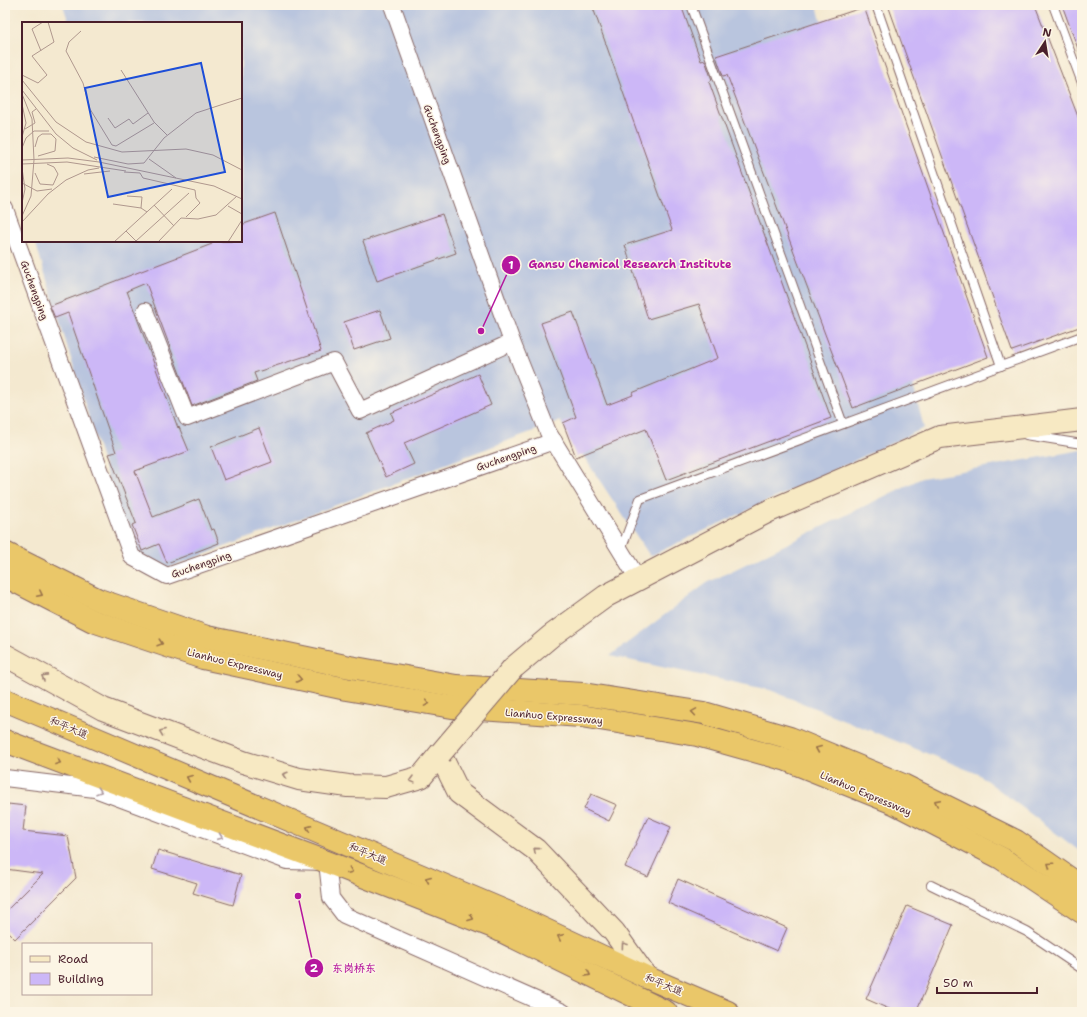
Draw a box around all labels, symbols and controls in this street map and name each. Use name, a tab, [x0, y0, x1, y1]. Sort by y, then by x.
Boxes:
inset map	[22, 22, 242, 242]
north arrow	[1025, 22, 1065, 62]
text: N	[1041, 24, 1053, 41]
street label: Guchengping	[421, 103, 454, 166]
callout: Gansu Chemical Research Institute	[501, 253, 740, 276]
text: 1	[508, 257, 514, 273]
text: Gansu Chemical Research Institute	[528, 257, 732, 272]
street label: Guchengping	[18, 259, 51, 322]
street label: Guchengping	[475, 441, 538, 474]
street label: Guchengping	[170, 548, 233, 581]
one-way arrow	[36, 589, 43, 597]
one-way arrow	[156, 638, 163, 647]
street label: Lianhuo Expressway	[186, 645, 284, 682]
one-way arrow	[41, 674, 49, 681]
one-way arrow	[296, 674, 302, 682]
one-way arrow	[424, 698, 430, 706]
street label: Lianhuo Expressway	[505, 706, 604, 727]
one-way arrow	[691, 708, 697, 717]
street label: 和平大道	[48, 714, 90, 741]
one-way arrow	[159, 728, 166, 736]
one-way arrow	[815, 746, 822, 754]
one-way arrow	[54, 758, 61, 766]
street label: Lianhuo Expressway	[818, 768, 914, 819]
one-way arrow	[281, 771, 288, 780]
one-way arrow	[185, 775, 193, 783]
one-way arrow	[409, 775, 416, 784]
one-way arrow	[95, 786, 102, 795]
one-way arrow	[934, 799, 941, 806]
one-way arrow	[305, 825, 312, 833]
one-way arrow	[217, 832, 224, 841]
street label: 和平大道	[347, 840, 389, 867]
one-way arrow	[533, 847, 540, 854]
one-way arrow	[1048, 863, 1055, 870]
one-way arrow	[347, 866, 354, 874]
one-way arrow	[425, 876, 433, 884]
one-way arrow	[468, 913, 475, 921]
one-way arrow	[557, 934, 565, 942]
one-way arrow	[621, 942, 628, 949]
legend	[22, 943, 152, 995]
text: Road	[58, 951, 89, 967]
callout: 东岗桥东	[304, 956, 384, 979]
text: 2	[310, 960, 319, 976]
text: 东岗桥东	[332, 961, 376, 976]
one-way arrow	[584, 969, 592, 977]
scale bar	[937, 969, 1037, 995]
text: Building	[58, 971, 104, 987]
street label: 和平大道	[643, 971, 685, 998]
text: 50 m	[943, 975, 973, 991]

